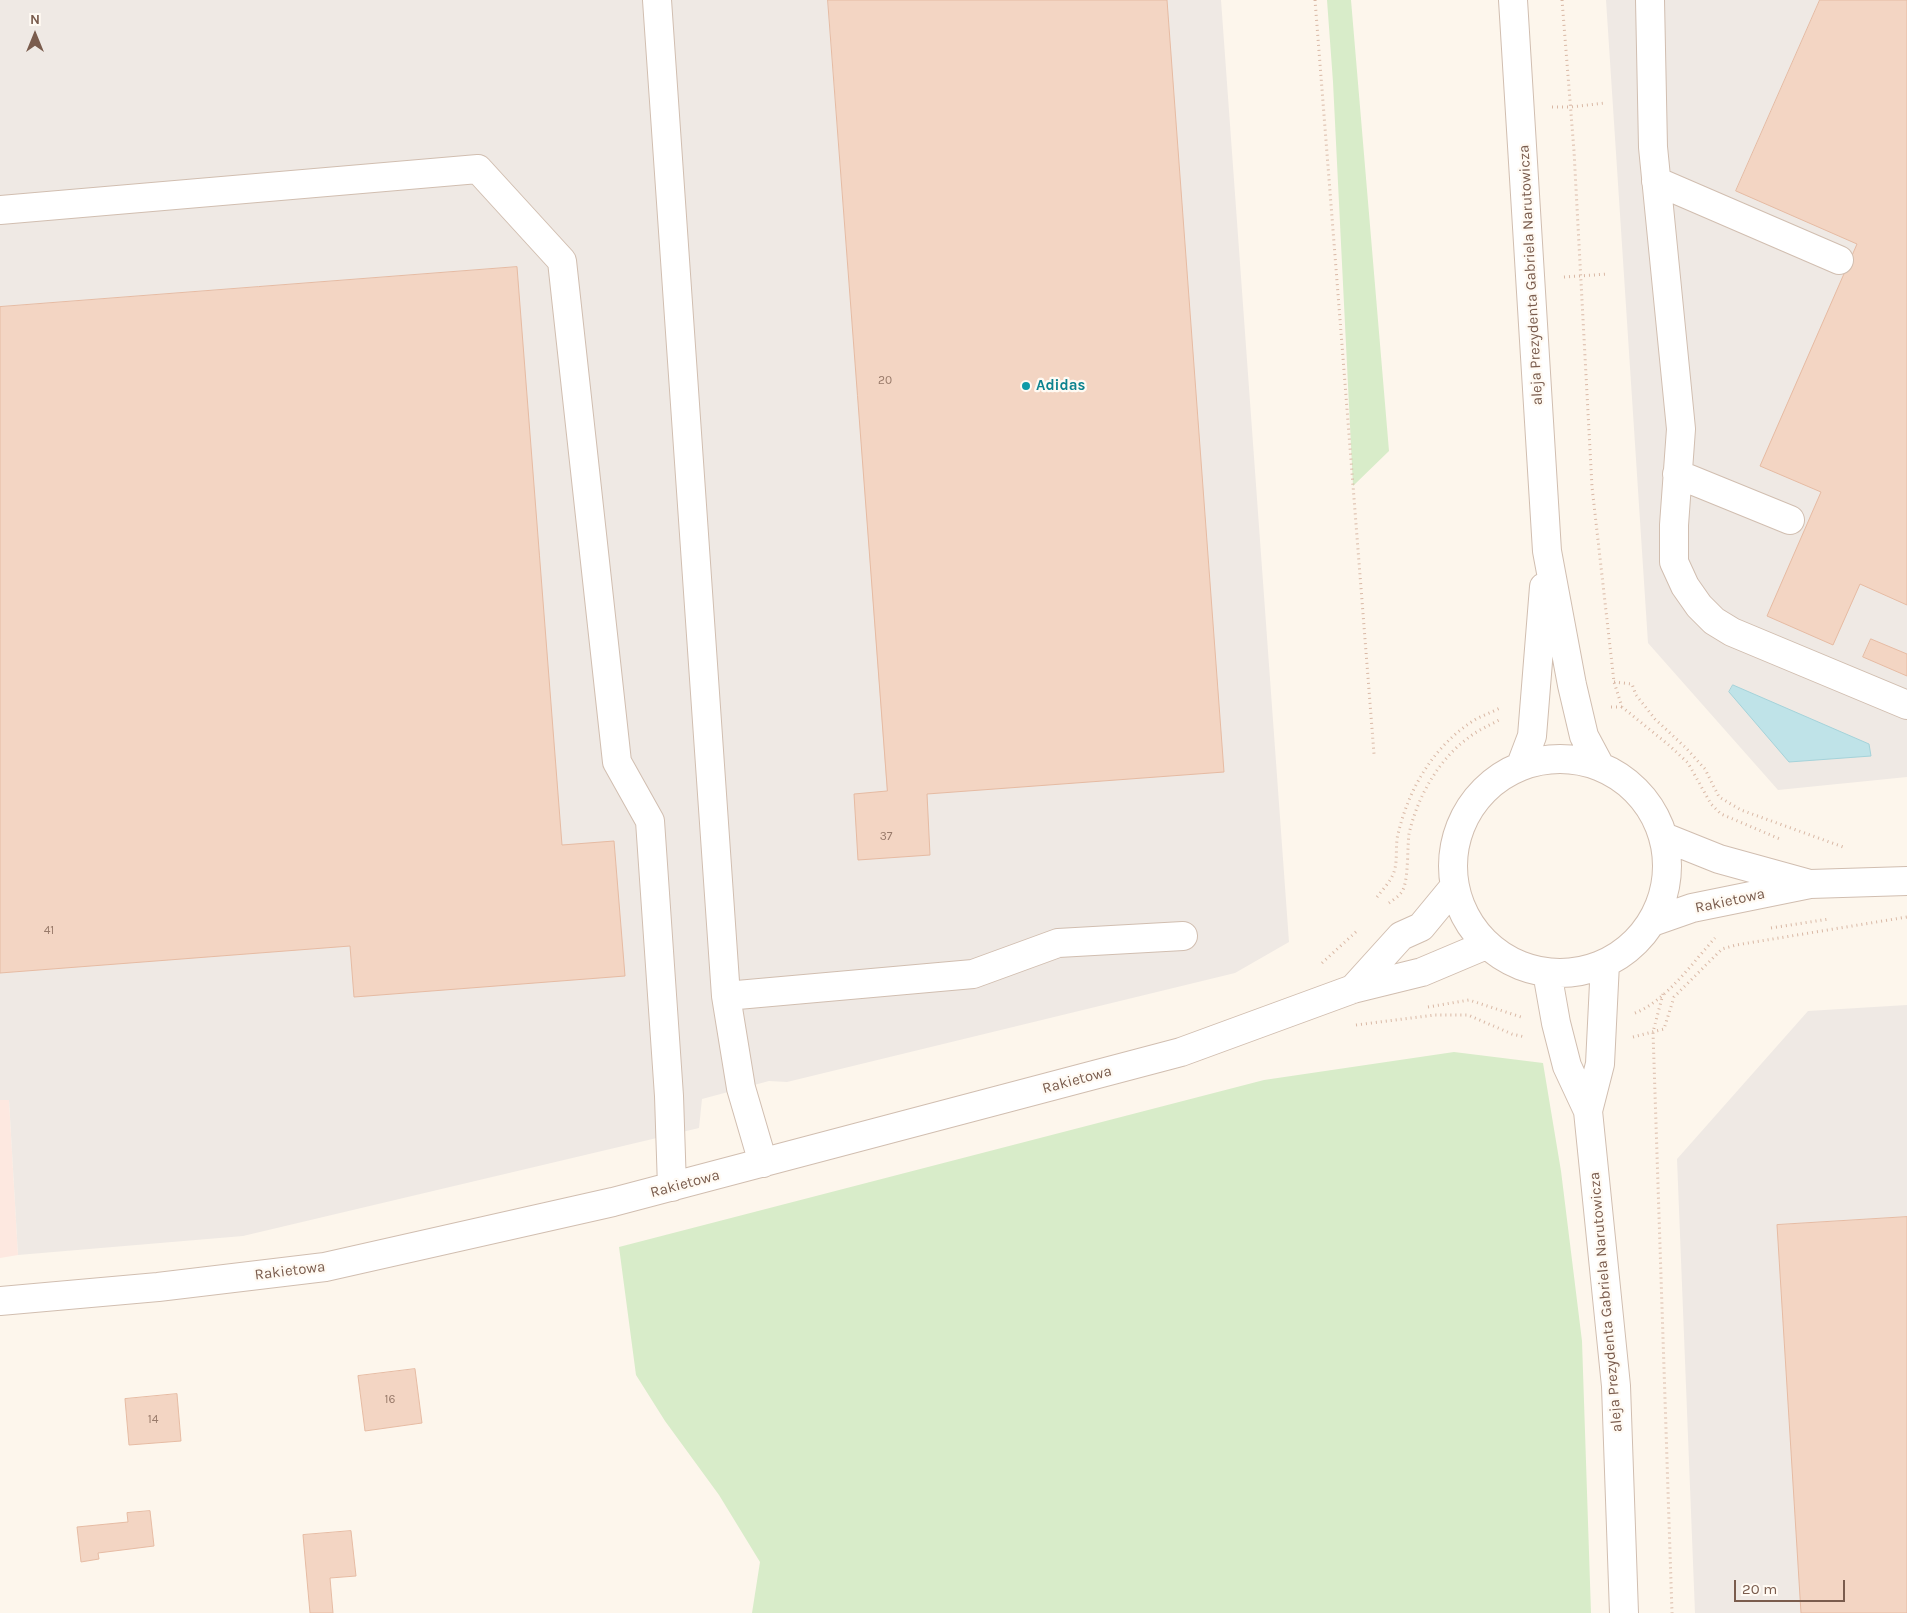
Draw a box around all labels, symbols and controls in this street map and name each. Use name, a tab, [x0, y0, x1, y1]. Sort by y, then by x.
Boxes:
north arrow	[10, 10, 60, 60]
text: N	[30, 11, 40, 28]
street label: aleja Prezydenta Gabriela Narutowicza	[1515, 144, 1547, 406]
house number: 20	[878, 374, 892, 388]
place label: Adidas	[1036, 377, 1085, 395]
marker: Adidas	[1020, 380, 1032, 392]
house number: 37	[880, 830, 892, 844]
street label: Rakietowa	[1693, 885, 1767, 917]
house number: 41	[44, 924, 54, 938]
street label: Rakietowa	[1040, 1062, 1114, 1098]
street label: Rakietowa	[648, 1166, 722, 1202]
street label: aleja Prezydenta Gabriela Narutowicza	[1586, 1171, 1626, 1433]
street label: Rakietowa	[254, 1258, 326, 1284]
house number: 16	[385, 1393, 395, 1407]
house number: 14	[148, 1413, 158, 1427]
scale bar	[1737, 1570, 1848, 1602]
text: 20 m	[1742, 1580, 1777, 1598]

